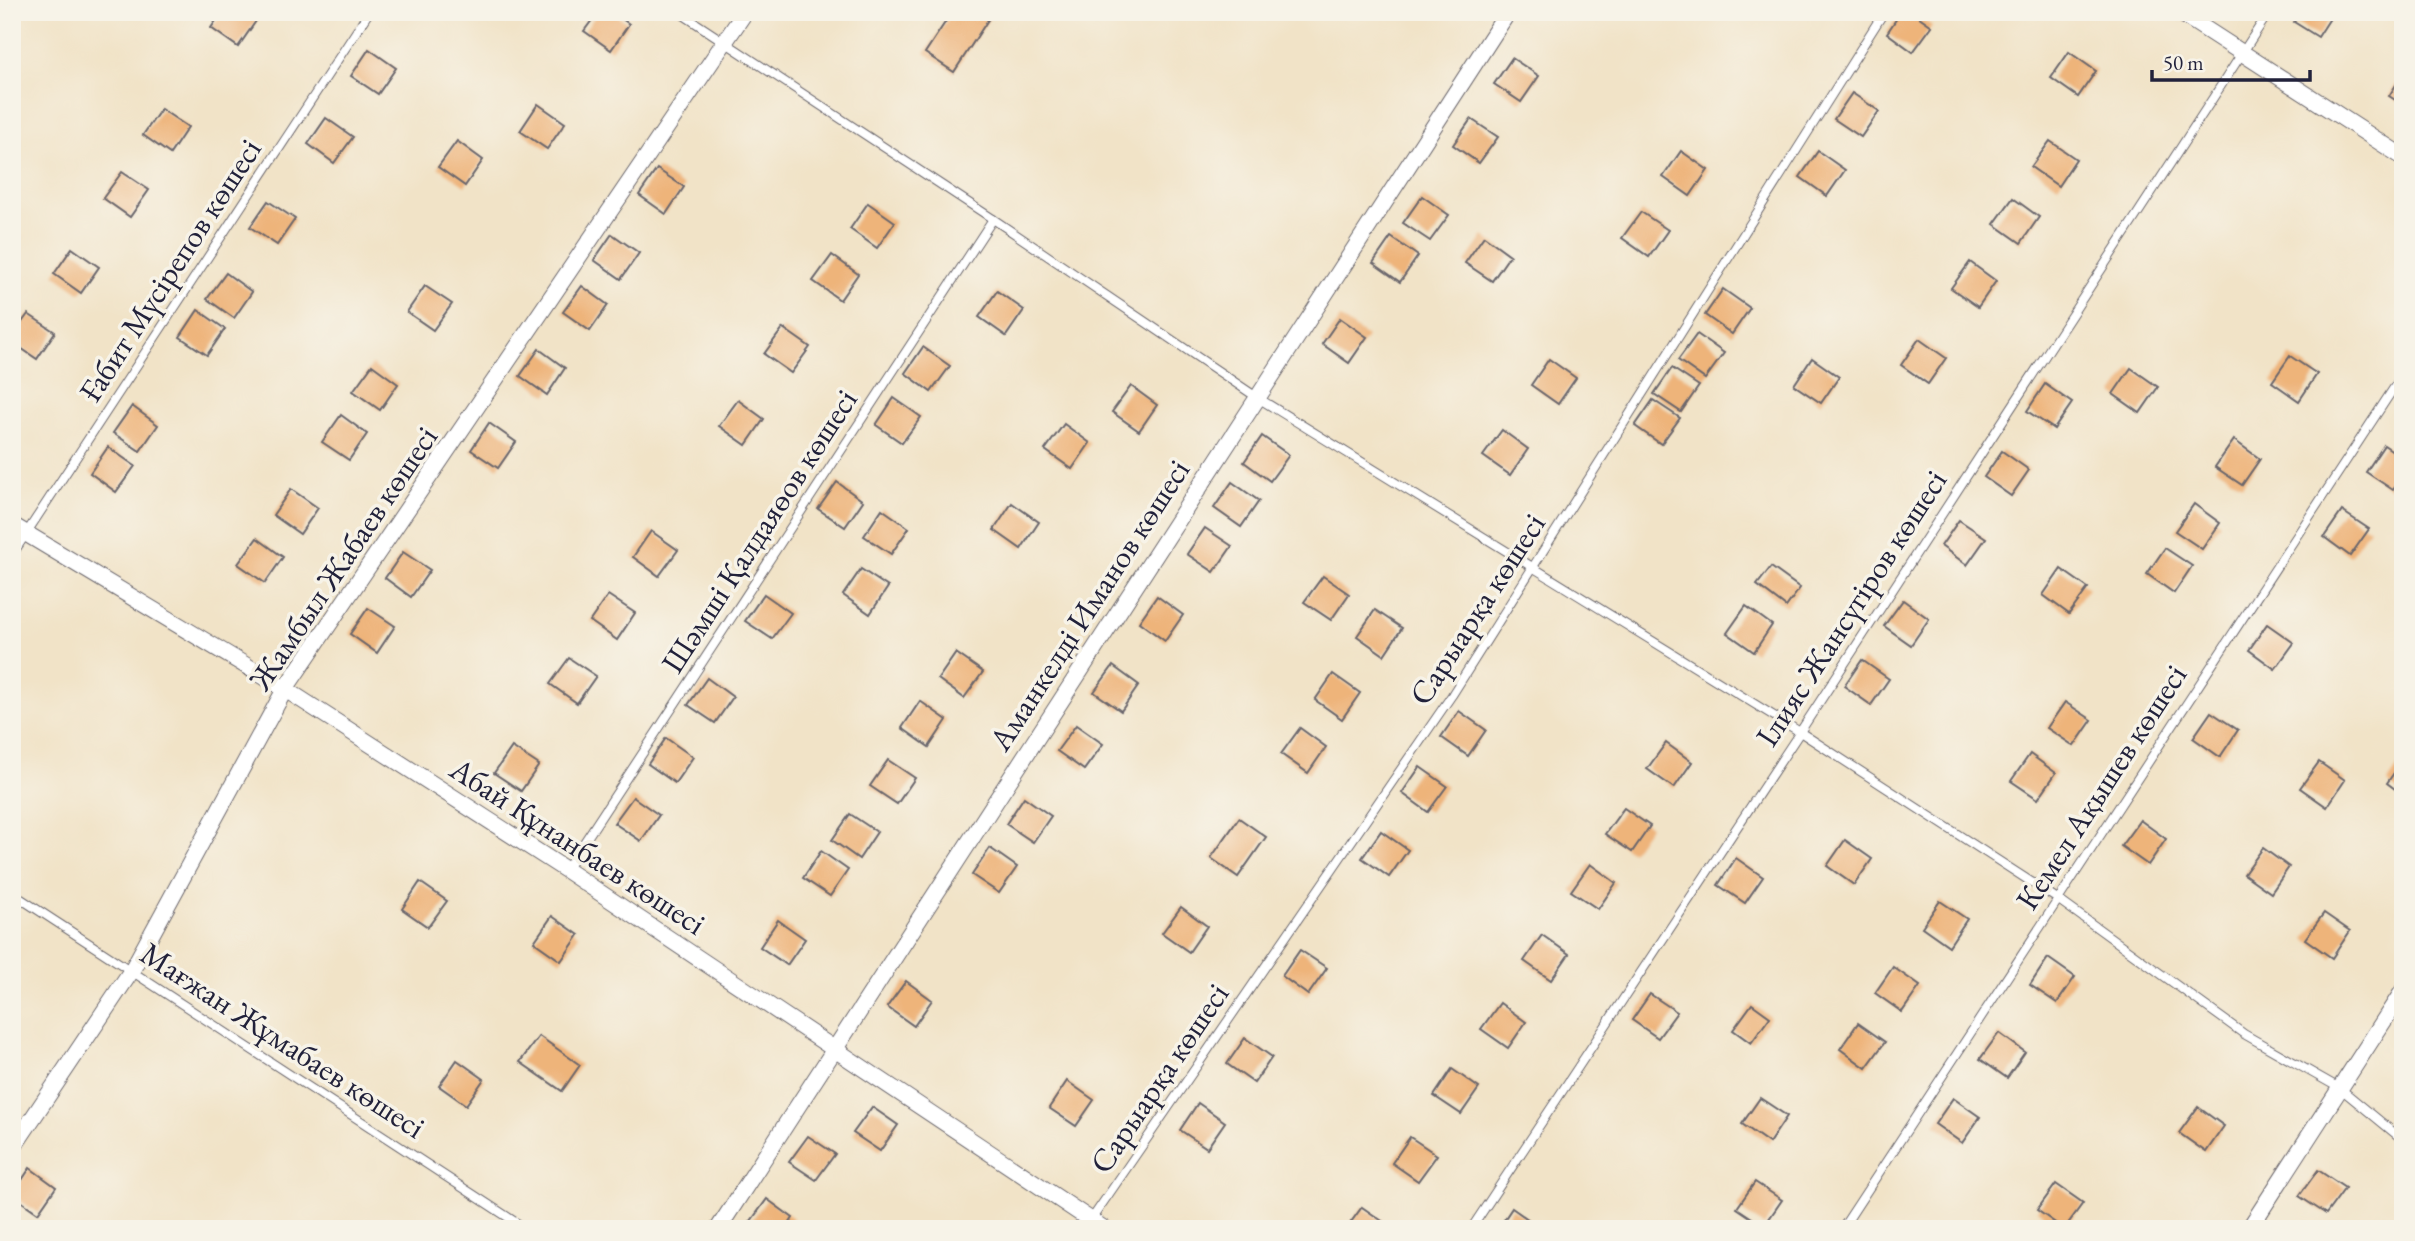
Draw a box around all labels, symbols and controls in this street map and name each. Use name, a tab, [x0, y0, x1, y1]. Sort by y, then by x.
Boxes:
scale bar	[2152, 38, 2310, 82]
text: 50 m	[2163, 49, 2204, 76]
street label: Ғабит Мүсірепов көшесі	[69, 130, 271, 409]
street label: Шәмші Қалдаяөов көшесі	[651, 381, 867, 681]
street label: Жамбыл Жабаев көшесі	[238, 418, 447, 699]
street label: Аманкелді Иманов көшесі	[978, 451, 1199, 760]
street label: Ілияс Жансүгіров көшесі	[1746, 462, 1956, 754]
street label: Сарыарқа көшесі	[1399, 505, 1555, 713]
street label: Кемел Ақышев көшесі	[2006, 656, 2196, 918]
street label: Абай Құнанбаев көшесі	[441, 747, 714, 944]
street label: Мағжан Жұмабаев көшесі	[133, 932, 433, 1148]
street label: Сарыарқа көшесі	[1080, 975, 1238, 1181]

